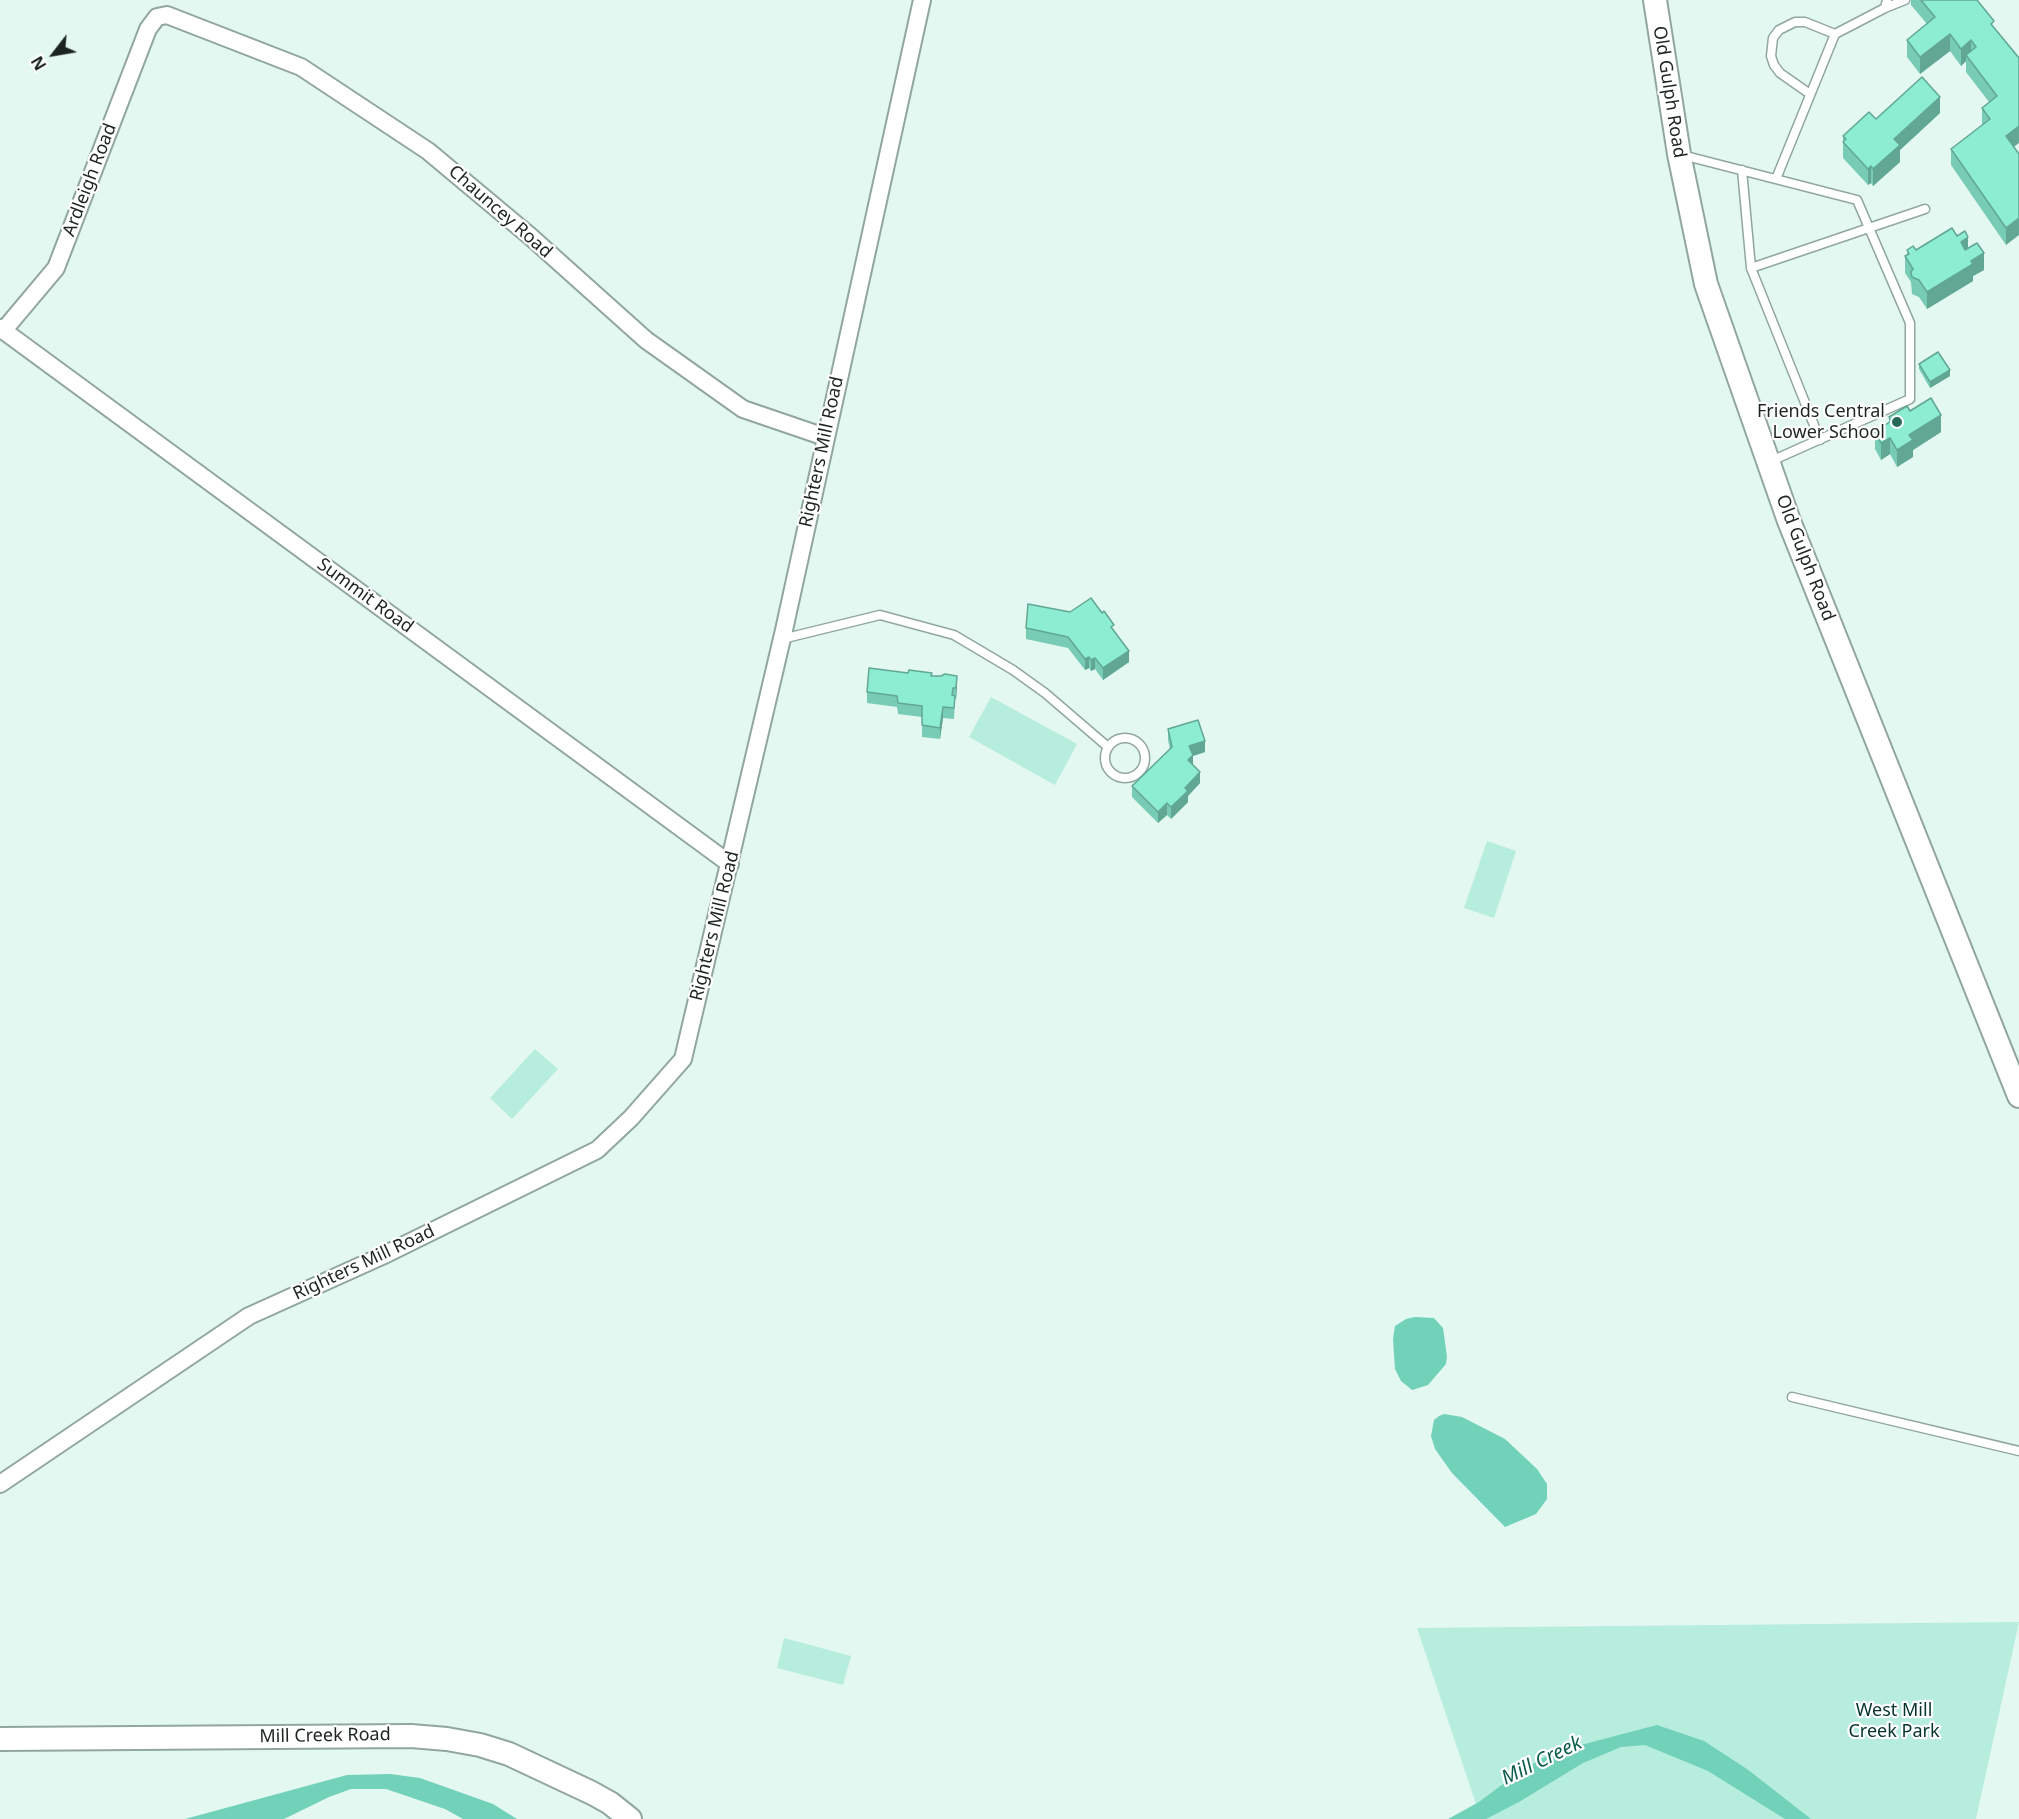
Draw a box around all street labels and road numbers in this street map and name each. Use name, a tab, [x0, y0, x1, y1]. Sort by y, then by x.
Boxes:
street label: Old Gulph Road	[1648, 24, 1690, 160]
street label: Ardleigh Road	[59, 120, 121, 240]
street label: Chauncey Road	[444, 161, 556, 263]
street label: Righters Mill Road	[795, 375, 849, 529]
street label: Old Gulph Road	[1771, 492, 1839, 624]
street label: Summit Road	[313, 554, 417, 638]
street label: Righters Mill Road	[686, 849, 744, 1003]
street label: Righters Mill Road	[290, 1221, 438, 1305]
street label: Mill Creek Road	[259, 1724, 391, 1748]

